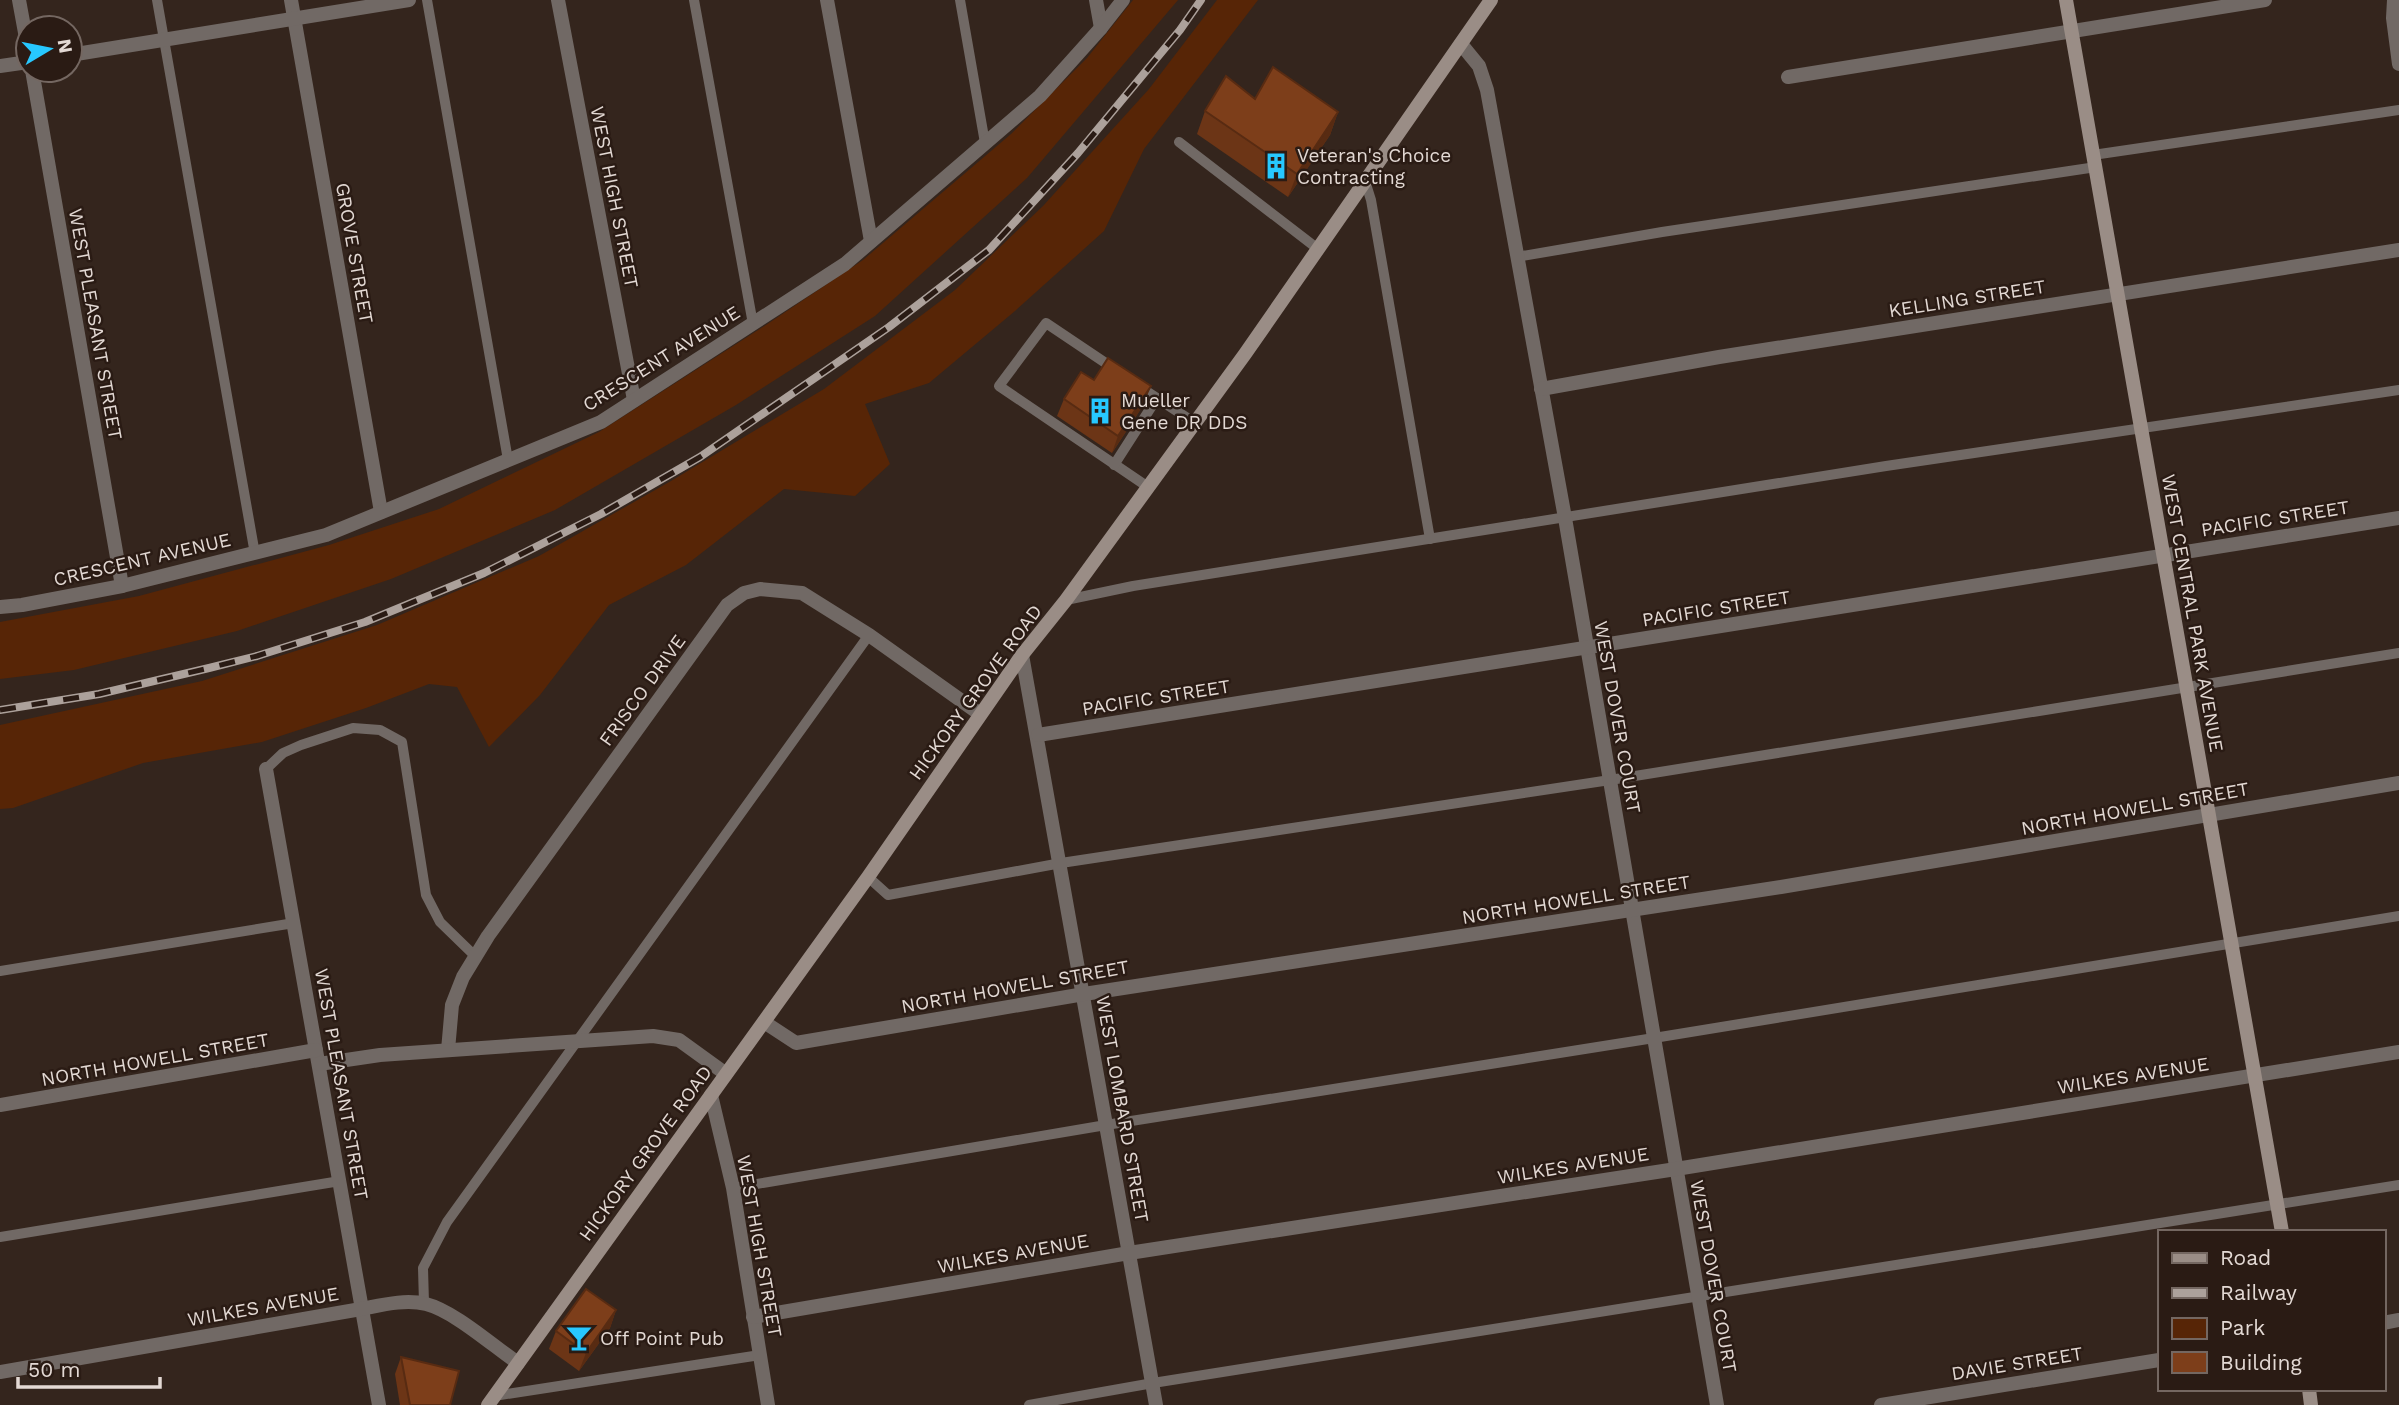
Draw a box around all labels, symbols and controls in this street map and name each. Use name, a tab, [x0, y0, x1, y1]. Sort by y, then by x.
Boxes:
north arrow	[14, 14, 84, 84]
text: N	[53, 37, 78, 55]
street label: WEST HIGH STREET	[586, 104, 643, 290]
place label: Veteran's Choice Contracting	[1297, 144, 1451, 189]
building icon: Veteran's Choice Contracting	[1261, 151, 1291, 181]
street label: GROVE STREET	[331, 181, 378, 325]
street label: WEST PLEASANT STREET	[64, 207, 127, 441]
street label: KELLING STREET	[1887, 275, 2047, 322]
street label: CRESCENT AVENUE	[578, 301, 744, 416]
place label: Mueller Gene DR DDS	[1121, 389, 1247, 434]
building icon: Mueller Gene DR DDS	[1085, 396, 1115, 426]
street label: WEST CENTRAL PARK AVENUE	[2157, 472, 2228, 754]
street label: PACIFIC STREET	[2199, 495, 2351, 542]
street label: CRESCENT AVENUE	[51, 528, 233, 591]
street label: PACIFIC STREET	[1640, 585, 1792, 632]
street label: HICKORY GROVE ROAD	[904, 600, 1047, 784]
street label: WEST DOVER COURT	[1589, 619, 1646, 815]
street label: FRISCO DRIVE	[594, 630, 691, 751]
street label: PACIFIC STREET	[1080, 674, 1232, 721]
street label: NORTH HOWELL STREET	[2019, 777, 2251, 840]
street label: NORTH HOWELL STREET	[1460, 870, 1692, 929]
street label: NORTH HOWELL STREET	[899, 955, 1131, 1018]
street label: WEST PLEASANT STREET	[310, 967, 373, 1201]
street label: WEST LOMBARD STREET	[1091, 994, 1154, 1224]
street label: NORTH HOWELL STREET	[39, 1028, 271, 1091]
street label: WILKES AVENUE	[2056, 1052, 2210, 1099]
street label: HICKORY GROVE ROAD	[574, 1061, 717, 1245]
street label: WILKES AVENUE	[1496, 1142, 1650, 1189]
street label: WEST HIGH STREET	[732, 1153, 787, 1339]
street label: WEST DOVER COURT	[1685, 1178, 1742, 1374]
street label: WILKES AVENUE	[936, 1229, 1090, 1278]
legend	[2158, 1230, 2385, 1391]
text: Road	[2220, 1245, 2271, 1270]
text: Railway	[2220, 1280, 2297, 1305]
street label: WILKES AVENUE	[186, 1282, 340, 1331]
text: Park	[2220, 1315, 2265, 1340]
bar icon: Off Point Pub	[564, 1323, 594, 1353]
place label: Off Point Pub	[600, 1327, 724, 1350]
street label: DAVIE STREET	[1950, 1342, 2084, 1385]
scale bar	[18, 1346, 159, 1390]
text: Building	[2220, 1350, 2302, 1375]
text: 50 m	[28, 1357, 80, 1382]

